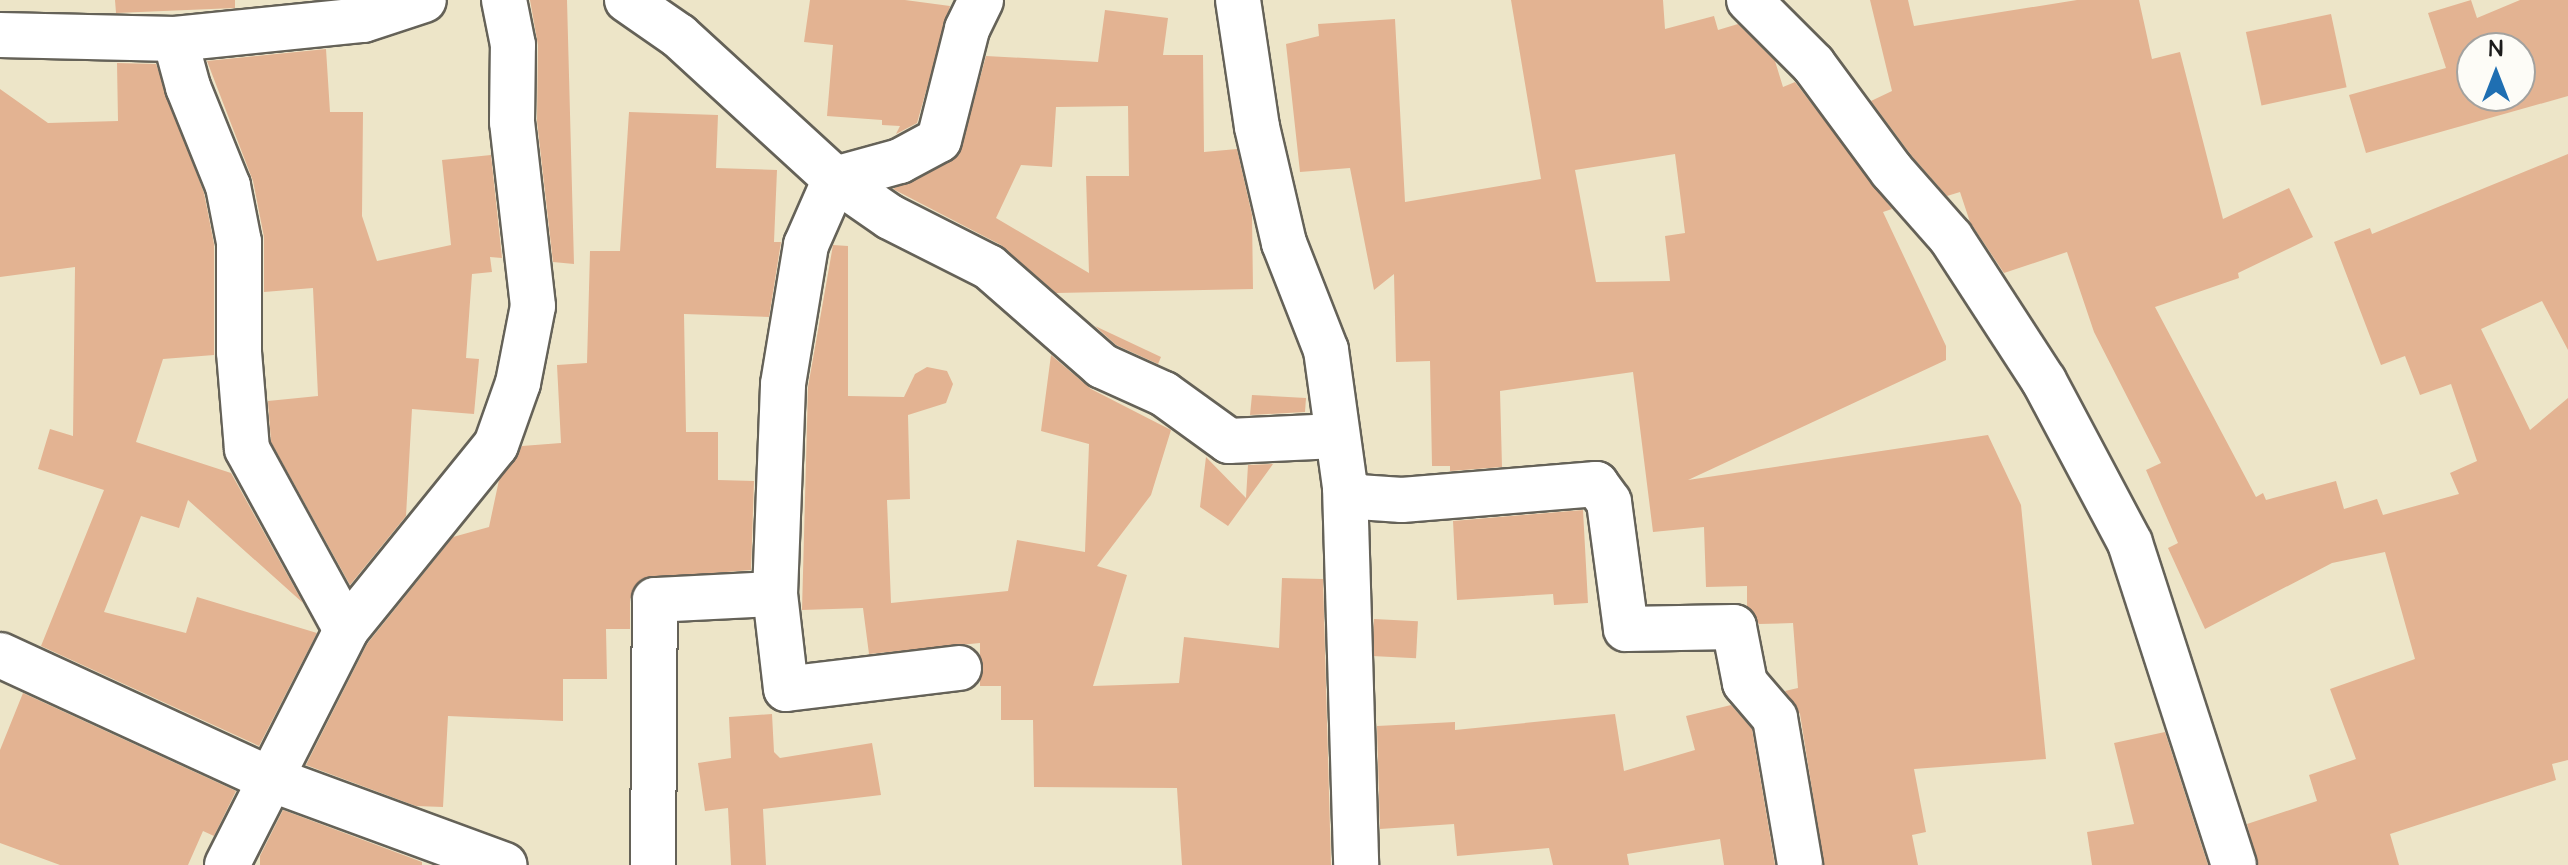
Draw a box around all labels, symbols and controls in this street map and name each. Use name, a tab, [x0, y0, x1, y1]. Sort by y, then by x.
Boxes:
north arrow	[2456, 32, 2536, 112]
text: N	[2489, 34, 2503, 65]

